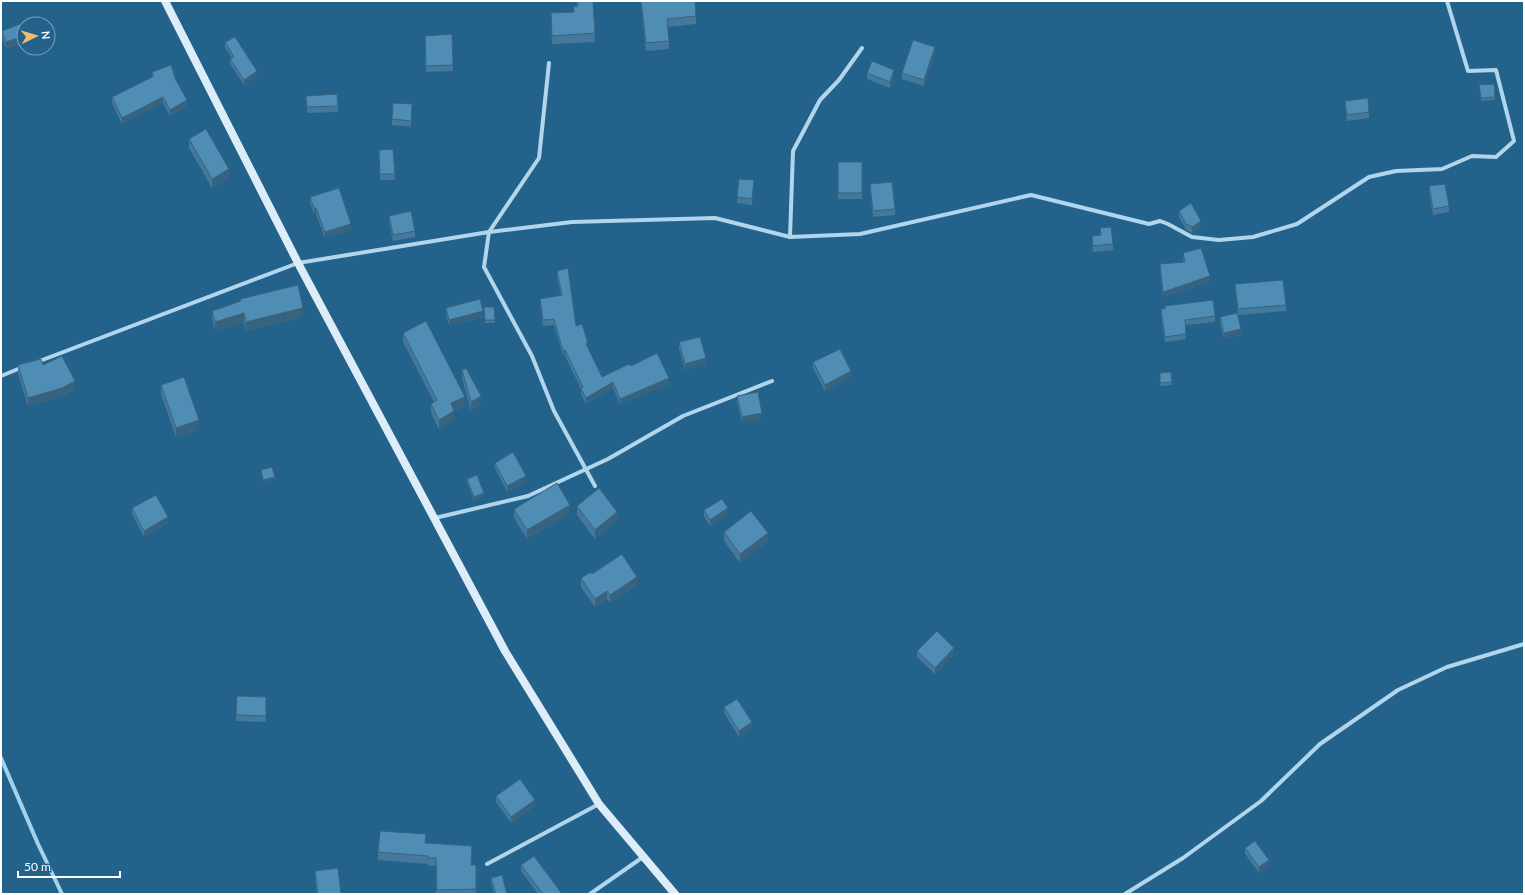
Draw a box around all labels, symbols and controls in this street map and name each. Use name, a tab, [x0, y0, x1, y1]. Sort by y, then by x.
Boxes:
north arrow	[16, 16, 56, 56]
text: N	[40, 30, 53, 40]
scale bar	[18, 853, 120, 879]
text: 50 m	[24, 859, 51, 874]

